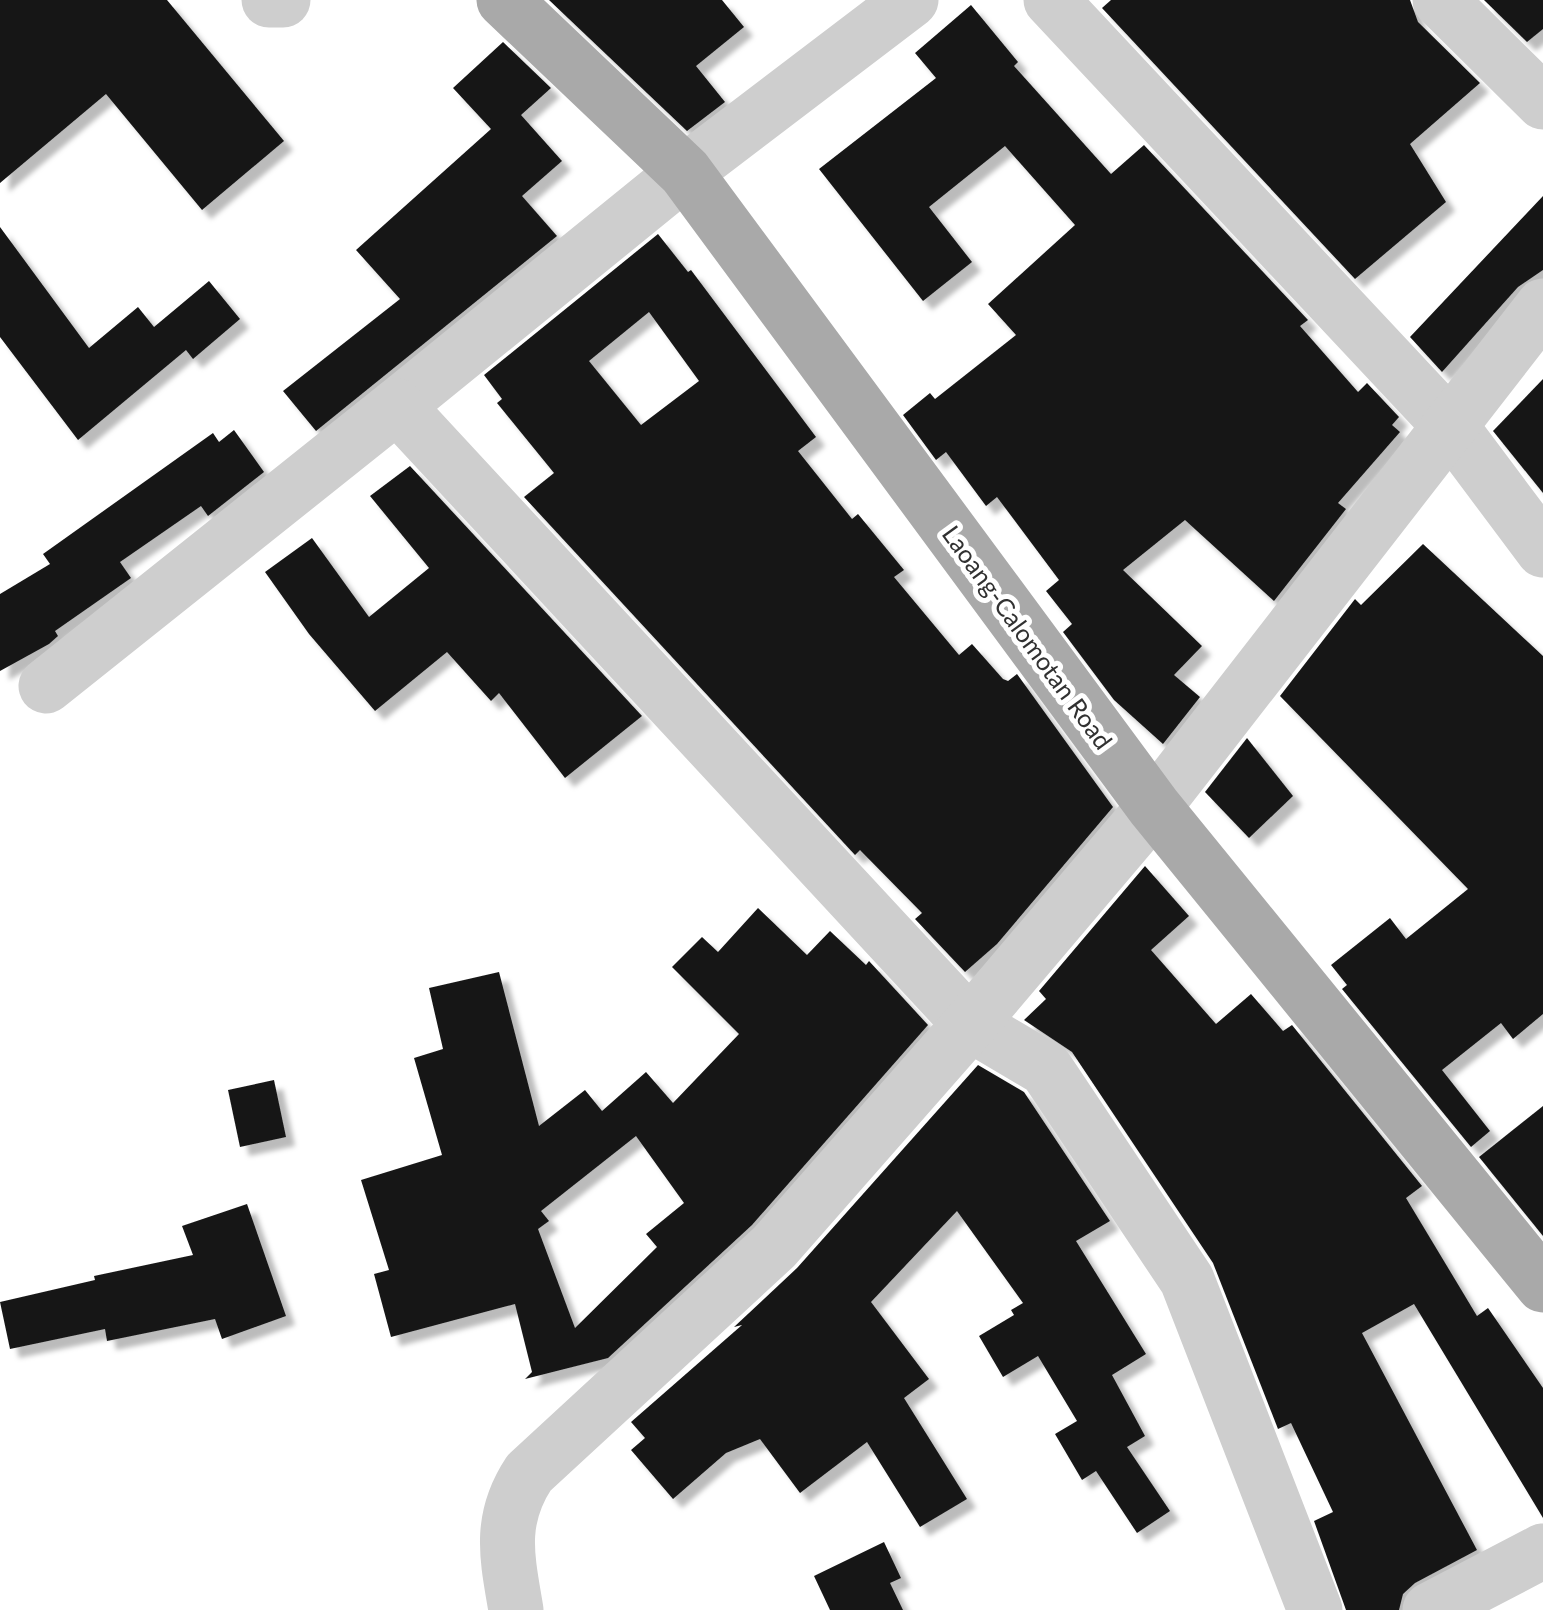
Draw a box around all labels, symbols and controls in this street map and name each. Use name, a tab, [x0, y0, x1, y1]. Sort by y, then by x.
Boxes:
street label: Laoang-Calomotan Road	[937, 519, 1119, 755]

